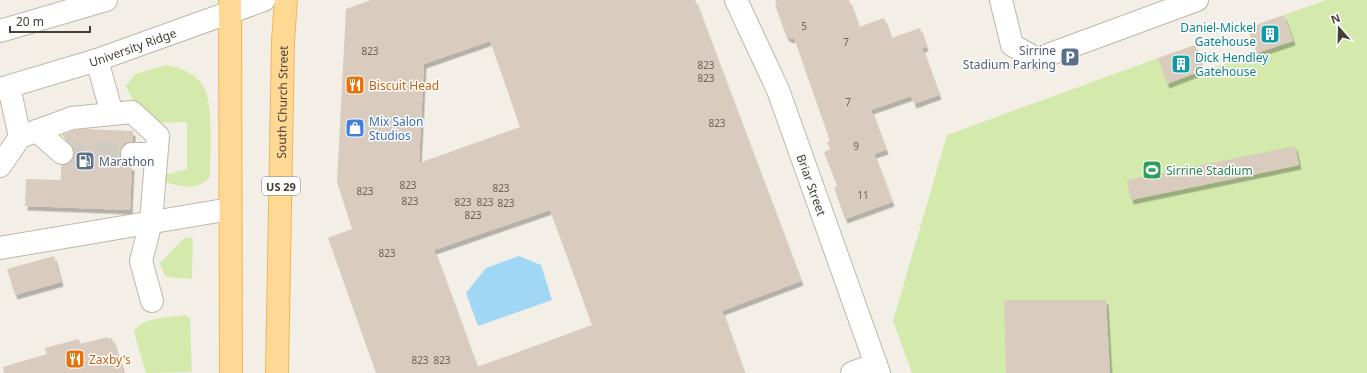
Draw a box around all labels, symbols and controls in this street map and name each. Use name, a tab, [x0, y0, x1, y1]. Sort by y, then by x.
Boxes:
scale bar	[10, 8, 90, 34]
north arrow	[1319, 8, 1359, 48]
text: N	[1329, 10, 1342, 27]
text: 20 m	[16, 13, 44, 30]
house number: 5	[801, 19, 807, 33]
place label: Daniel-Mickel Gatehouse	[1180, 19, 1256, 50]
building icon: Daniel-Mickel Gatehouse	[1259, 23, 1281, 45]
street label: University Ridge	[87, 24, 179, 70]
house number: 7	[843, 35, 849, 49]
place label: Sirrine Stadium Parking	[963, 42, 1056, 73]
house number: 823	[361, 44, 379, 58]
street label: South Church Street	[272, 45, 291, 159]
parking icon: Sirrine Stadium Parking	[1059, 46, 1081, 68]
place label: Dick Hendley Gatehouse	[1195, 49, 1269, 80]
building icon: Dick Hendley Gatehouse	[1170, 53, 1192, 75]
house number: 823	[697, 58, 715, 72]
house number: 823	[697, 71, 715, 85]
restaurant icon: Biscuit Head	[344, 74, 366, 96]
place label: Biscuit Head	[369, 77, 439, 94]
house number: 7	[845, 95, 851, 109]
place label: Mix Salon Studios	[369, 113, 424, 144]
house number: 823	[708, 116, 726, 130]
shop icon: Mix Salon Studios	[344, 117, 366, 139]
house number: 9	[853, 139, 859, 153]
fuel station icon: Marathon	[74, 150, 96, 172]
street label: Briar Street	[793, 152, 831, 219]
place label: Marathon	[99, 153, 155, 170]
sports icon: Sirrine Stadium	[1141, 159, 1163, 181]
place label: Sirrine Stadium	[1166, 162, 1253, 179]
road number: US 29	[262, 177, 300, 195]
house number: 823	[399, 178, 417, 192]
house number: 823	[492, 181, 510, 195]
house number: 823	[356, 184, 374, 198]
house number: 11	[857, 188, 869, 202]
house number: 823	[401, 194, 419, 208]
house number: 823	[454, 195, 472, 209]
house number: 823	[476, 195, 494, 209]
house number: 823	[497, 196, 515, 210]
house number: 823	[464, 208, 482, 222]
house number: 823	[378, 246, 396, 260]
restaurant icon: Zaxby's	[64, 348, 86, 370]
place label: Zaxby's	[89, 351, 131, 368]
house number: 823	[411, 353, 429, 367]
house number: 823	[433, 353, 451, 367]

